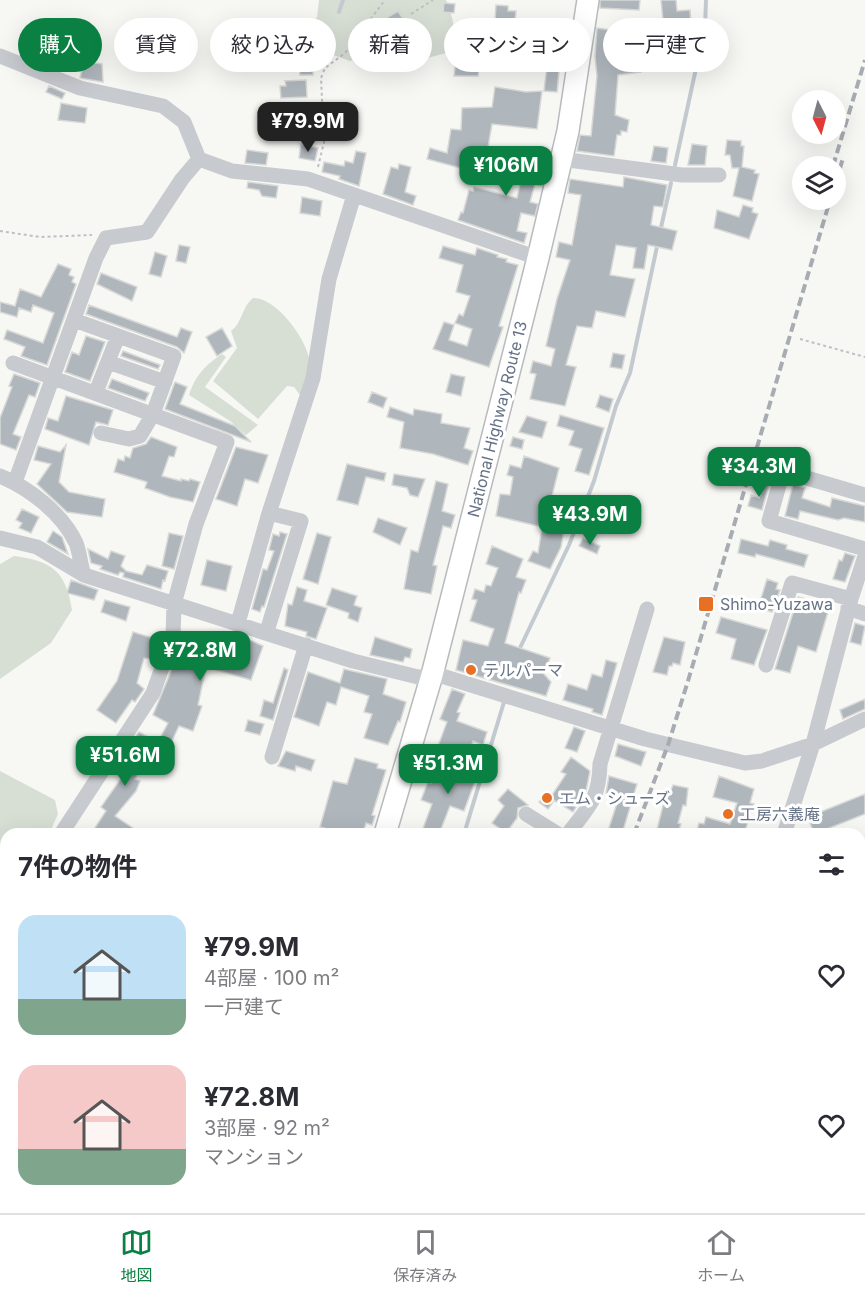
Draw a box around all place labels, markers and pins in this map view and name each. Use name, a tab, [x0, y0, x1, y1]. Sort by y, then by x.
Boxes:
pin: ¥79.9M	[259, 102, 357, 153]
pin: ¥106M	[464, 146, 548, 197]
pin: ¥34.3M	[710, 447, 808, 498]
pin: ¥43.9M	[541, 495, 639, 546]
place label: Shimo-Yuzawa	[720, 594, 833, 614]
marker: Shimo-Yuzawa	[697, 595, 715, 613]
pin: ¥72.8M	[151, 631, 249, 682]
place label: テルパーマ	[483, 660, 563, 680]
marker: テルパーマ	[464, 663, 478, 677]
pin: ¥51.6M	[76, 736, 174, 787]
pin: ¥51.3M	[399, 744, 497, 795]
place label: エム・シューズ	[559, 788, 670, 808]
marker: エム・シューズ	[540, 791, 554, 805]
place label: 工房六義庵	[740, 804, 820, 824]
marker: 工房六義庵	[721, 807, 735, 821]

